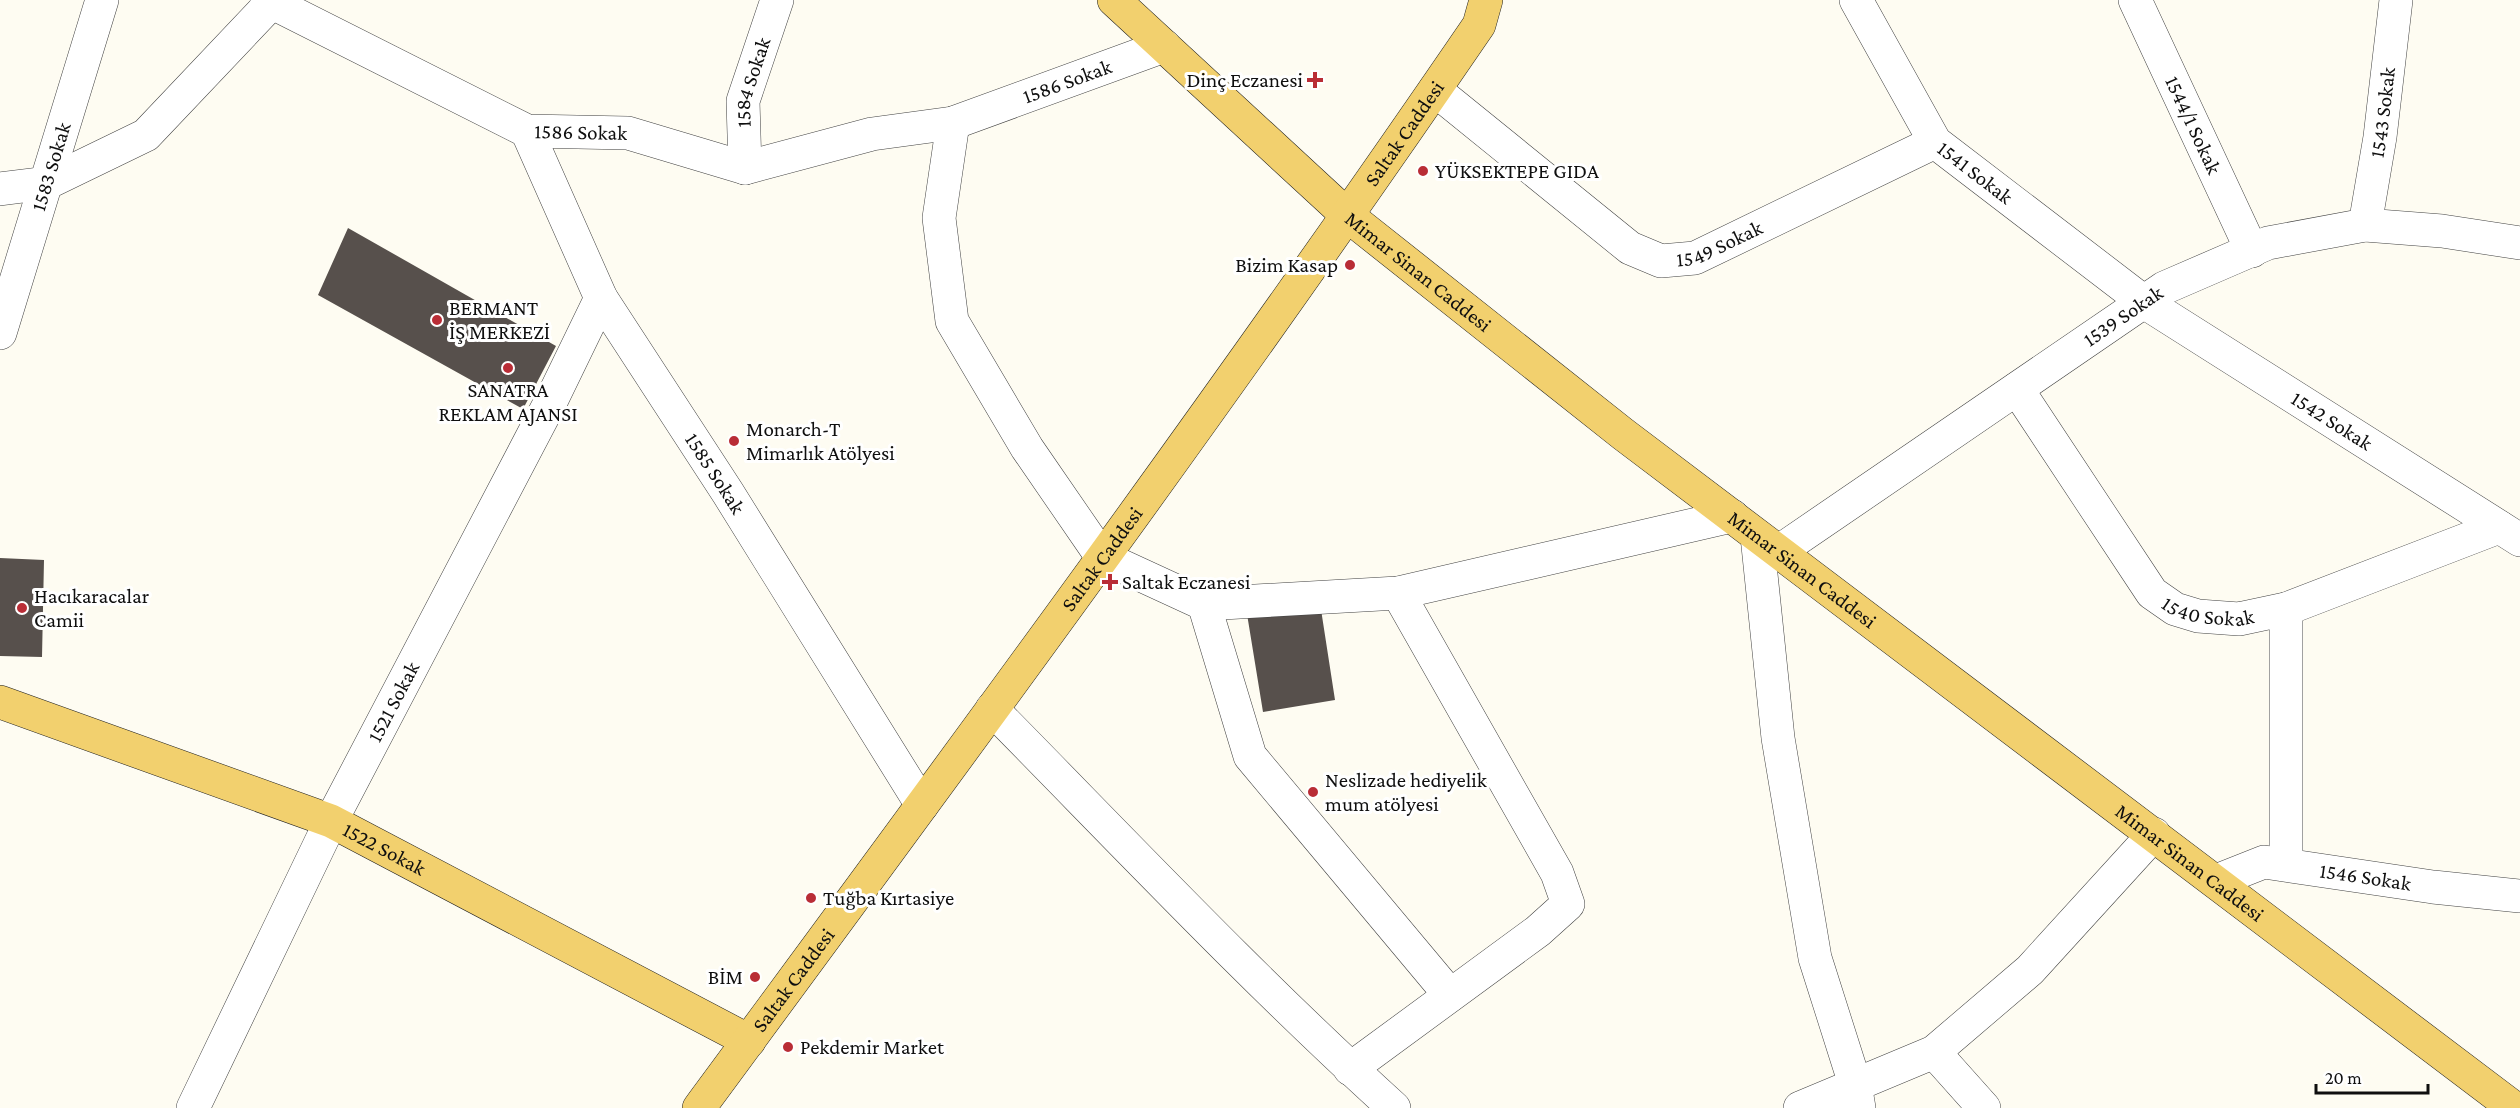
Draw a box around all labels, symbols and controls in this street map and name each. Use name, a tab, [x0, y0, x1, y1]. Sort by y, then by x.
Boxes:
street label: 1584 Sokak	[731, 34, 776, 128]
street label: 1586 Sokak	[1019, 54, 1115, 109]
street label: 1543 Sokak	[2365, 66, 2400, 160]
place label: Dinç Eczanesi	[1187, 68, 1304, 92]
street label: 1544/1 Sokak	[2160, 72, 2226, 178]
marker: Dinç Eczanesi	[1308, 73, 1322, 87]
street label: Saltak Caddesi	[1359, 76, 1449, 191]
street label: 1583 Sokak	[26, 119, 76, 214]
street label: 1586 Sokak	[534, 119, 627, 145]
street label: 1541 Sokak	[1933, 136, 2018, 209]
place label: YÜKSEKTEPE GIDA	[1435, 159, 1599, 183]
marker: YÜKSEKTEPE GIDA	[1416, 164, 1430, 178]
street label: Mimar Sinan Caddesi	[1340, 206, 1496, 337]
street label: 1549 Sokak	[1675, 215, 1766, 272]
place label: Bizim Kasap	[1235, 253, 1338, 277]
marker: Bizim Kasap	[1343, 258, 1357, 272]
street label: 1539 Sokak	[2079, 280, 2167, 352]
place label: BERMANT İŞ MERKEZİ	[449, 296, 550, 344]
marker: BERMANT İŞ MERKEZİ	[430, 313, 444, 327]
marker: SANATRA REKLAM AJANSI	[501, 361, 515, 375]
place label: SANATRA REKLAM AJANSI	[438, 378, 578, 426]
street label: 1542 Sokak	[2287, 386, 2377, 455]
place label: Monarch-T Mimarlık Atölyesi	[746, 417, 895, 465]
street label: 1585 Sokak	[680, 428, 750, 518]
marker: Monarch-T Mimarlık Atölyesi	[727, 434, 741, 448]
street label: Saltak Caddesi	[1056, 502, 1148, 616]
street label: Mimar Sinan Caddesi	[1723, 506, 1881, 634]
place label: Saltak Eczanesi	[1122, 570, 1251, 594]
marker: Saltak Eczanesi	[1103, 575, 1117, 589]
place label: Hacıkaracalar Camii	[34, 584, 150, 632]
street label: 1540 Sokak	[2157, 592, 2256, 632]
marker: Hacıkaracalar Camii	[15, 601, 29, 615]
street label: 1521 Sokak	[363, 658, 424, 746]
place label: Neslizade hediyelik mum atölyesi	[1325, 768, 1487, 816]
marker: Neslizade hediyelik mum atölyesi	[1306, 785, 1320, 799]
street label: Mimar Sinan Caddesi	[2111, 799, 2269, 927]
street label: 1522 Sokak	[339, 817, 430, 881]
street label: 1546 Sokak	[2318, 858, 2413, 896]
place label: Tuğba Kırtasiye	[823, 886, 954, 910]
marker: Tuğba Kırtasiye	[804, 891, 818, 905]
street label: Saltak Caddesi	[747, 923, 840, 1037]
place label: BİM	[708, 965, 743, 989]
marker: BİM	[748, 970, 762, 984]
place label: Pekdemir Market	[800, 1035, 945, 1059]
marker: Pekdemir Market	[781, 1040, 795, 1054]
scale bar	[2316, 1057, 2428, 1095]
text: 20 m	[2325, 1068, 2362, 1088]

